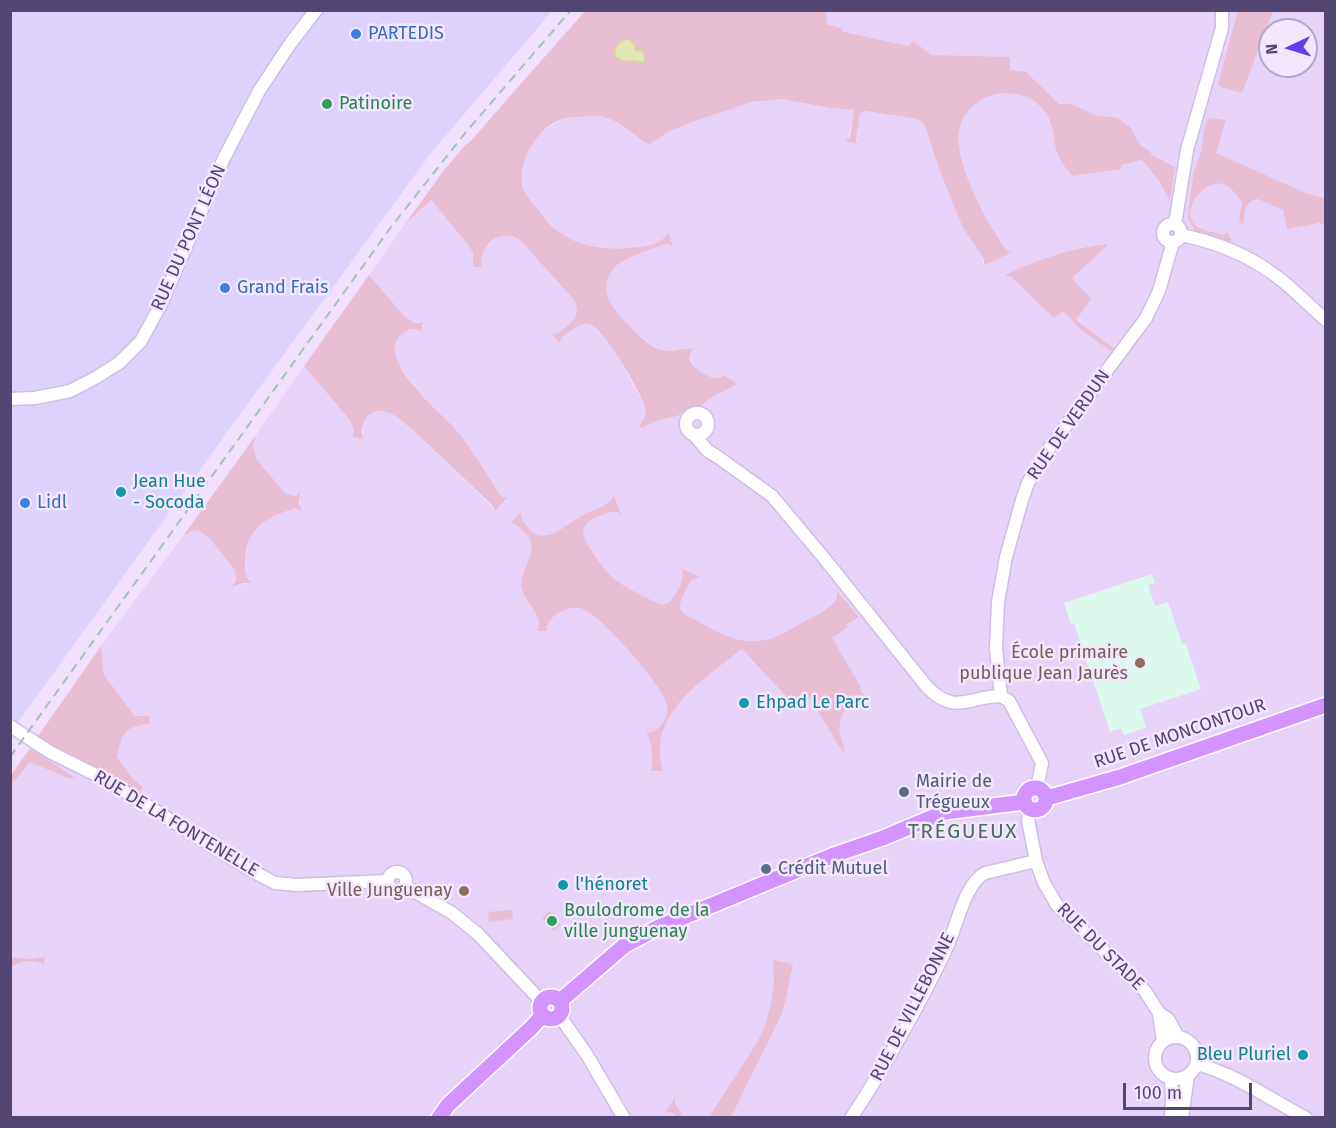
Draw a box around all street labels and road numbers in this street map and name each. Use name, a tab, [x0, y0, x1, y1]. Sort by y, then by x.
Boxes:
street label: RUE DU PONT LÉON	[147, 162, 231, 314]
street label: RUE DE VERDUN	[1023, 366, 1115, 484]
street label: RUE DE MONCONTOUR	[1091, 694, 1269, 774]
street label: RUE DE LA FONTENELLE	[90, 766, 262, 882]
street label: RUE DU STADE	[1052, 899, 1148, 995]
street label: RUE DE VILLEBONNE	[866, 929, 960, 1085]

